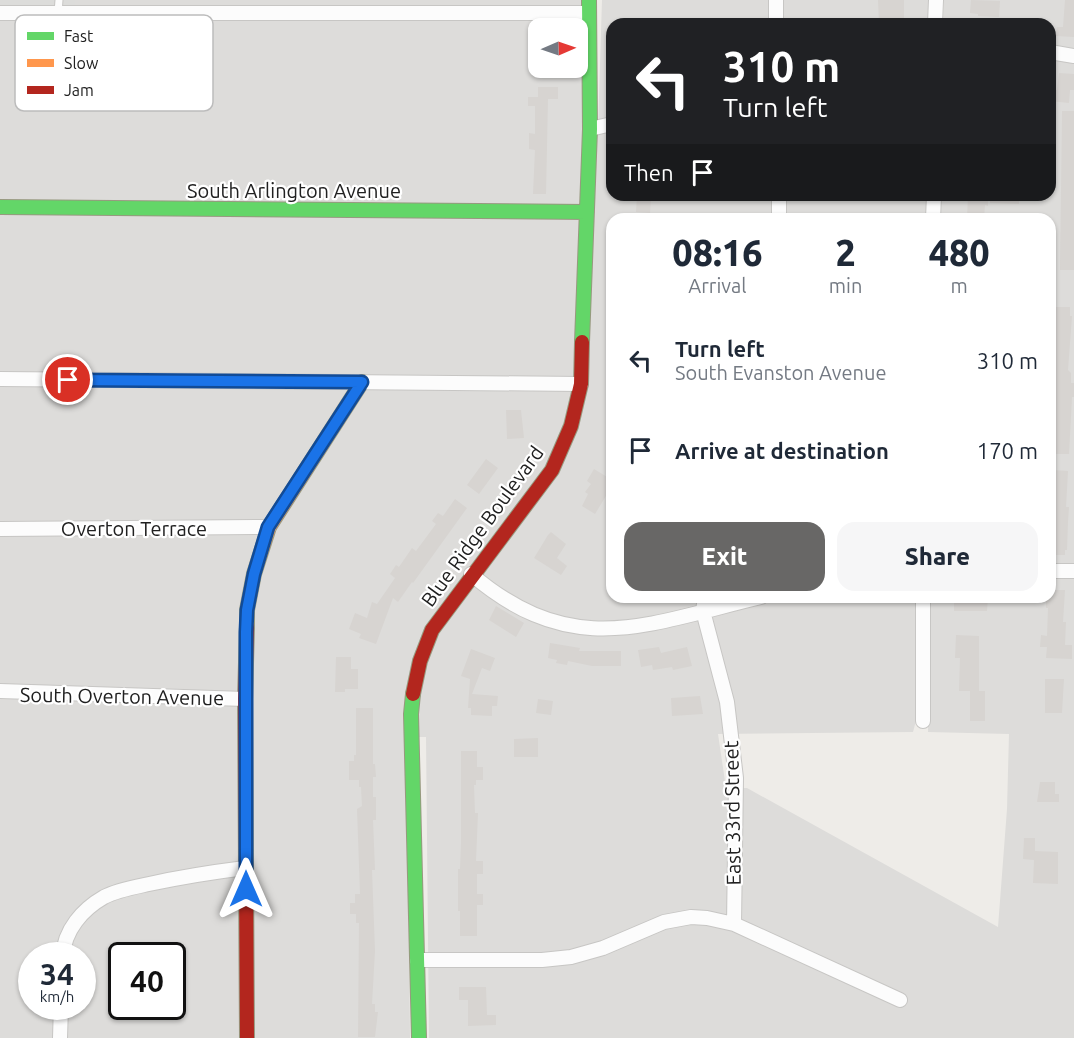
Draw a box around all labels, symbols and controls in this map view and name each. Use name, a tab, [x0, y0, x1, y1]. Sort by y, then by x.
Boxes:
legend	[15, 15, 213, 111]
north arrow	[528, 18, 588, 78]
map controls	[528, 18, 588, 78]
text: Fast	[64, 27, 94, 45]
icon: left	[624, 42, 702, 120]
text: 310 m	[723, 43, 840, 90]
text: Slow	[64, 54, 99, 72]
text: Jam	[64, 81, 94, 99]
text: Turn left	[723, 92, 827, 122]
icon: arrive	[686, 156, 719, 189]
text: Then	[624, 160, 674, 185]
street label: South Arlington Avenue	[187, 179, 401, 202]
text: 08:16	[672, 232, 762, 273]
text: 2	[835, 232, 856, 273]
text: 480	[929, 232, 990, 273]
text: Arrival	[688, 274, 747, 297]
text: min	[829, 274, 862, 297]
text: m	[951, 274, 968, 297]
text: Turn left	[675, 336, 765, 361]
icon: left	[624, 344, 657, 377]
text: 310 m	[977, 348, 1038, 373]
pin	[42, 354, 93, 405]
text: South Evanston Avenue	[675, 361, 886, 384]
icon: arrive	[51, 363, 84, 396]
icon: arrive	[624, 434, 657, 467]
text: Arrive at destination	[675, 438, 889, 463]
text: 170 m	[977, 438, 1038, 463]
street label: Blue Ridge Boulevard	[416, 441, 548, 611]
street label: Overton Terrace	[61, 517, 207, 540]
button: Exit	[624, 522, 825, 591]
button: Share	[837, 522, 1038, 591]
street label: South Overton Avenue	[20, 683, 224, 709]
street label: East 33rd Street	[719, 740, 745, 886]
position arrow	[214, 857, 278, 921]
speed limit sign: 40	[108, 942, 186, 1020]
text: 34	[40, 957, 74, 991]
text: km/h	[40, 988, 74, 1005]

